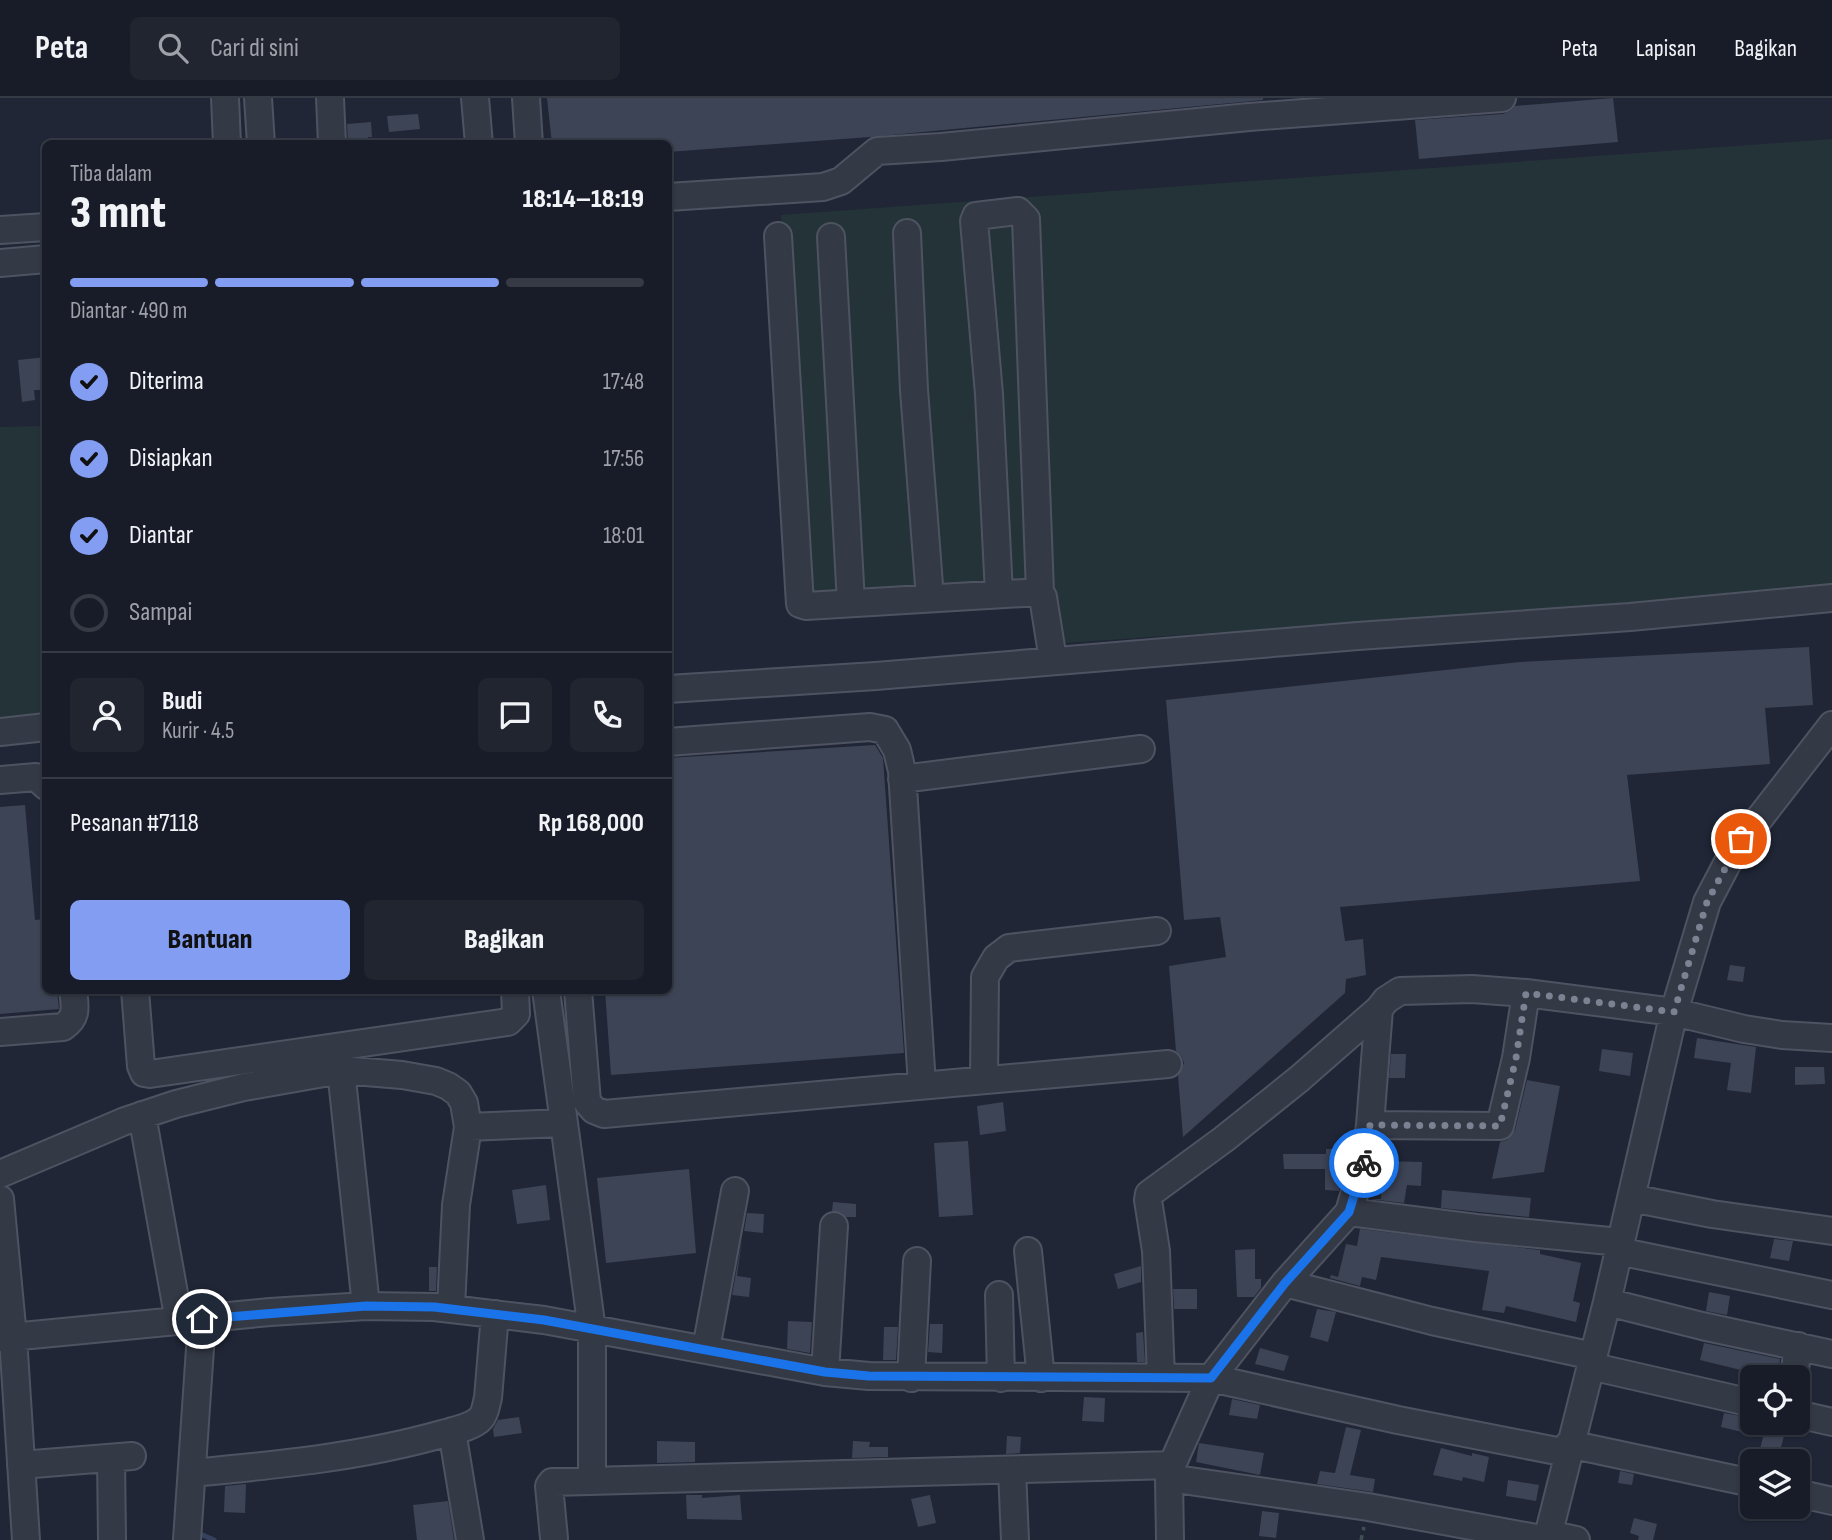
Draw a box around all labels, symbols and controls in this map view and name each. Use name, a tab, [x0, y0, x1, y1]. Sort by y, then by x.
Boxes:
search box	[130, 17, 620, 80]
text: Peta	[35, 28, 88, 68]
icon: search	[154, 29, 192, 67]
text: Cari di sini	[210, 33, 299, 64]
text: Peta	[1562, 34, 1598, 63]
text: Lapisan	[1636, 34, 1696, 63]
text: Bagikan	[1734, 34, 1797, 63]
text: Tiba dalam	[70, 160, 152, 188]
text: 18:14–18:19	[523, 184, 644, 215]
text: 3 mnt	[70, 186, 166, 241]
text: Diantar · 490 m	[70, 297, 187, 325]
icon: check	[70, 363, 108, 401]
text: Diterima	[129, 366, 204, 397]
text: 17:48	[603, 368, 644, 396]
icon: check	[70, 440, 108, 478]
text: Disiapkan	[129, 443, 213, 474]
text: 17:56	[603, 445, 644, 473]
icon: check	[70, 517, 108, 555]
text: Diantar	[129, 520, 193, 551]
text: 18:01	[603, 522, 644, 550]
text: Sampai	[129, 597, 192, 628]
button: person	[70, 678, 144, 752]
button: chat	[478, 678, 552, 752]
button: phone	[570, 678, 644, 752]
text: Budi	[162, 686, 202, 717]
text: Kurir · 4.5	[162, 717, 234, 745]
text: Pesanan #7118	[70, 808, 199, 839]
text: Rp 168,000	[538, 808, 644, 839]
pin	[1711, 809, 1771, 869]
icon: bag	[1722, 820, 1760, 858]
button: Bantuan	[70, 900, 350, 980]
button: Bagikan	[364, 900, 644, 980]
courier	[1329, 1128, 1399, 1198]
icon: bike	[1345, 1144, 1383, 1182]
pin	[172, 1289, 232, 1349]
icon: home	[183, 1300, 221, 1338]
map controls	[1740, 1365, 1810, 1519]
button: locate	[1740, 1365, 1810, 1435]
button: layers	[1740, 1449, 1810, 1519]

